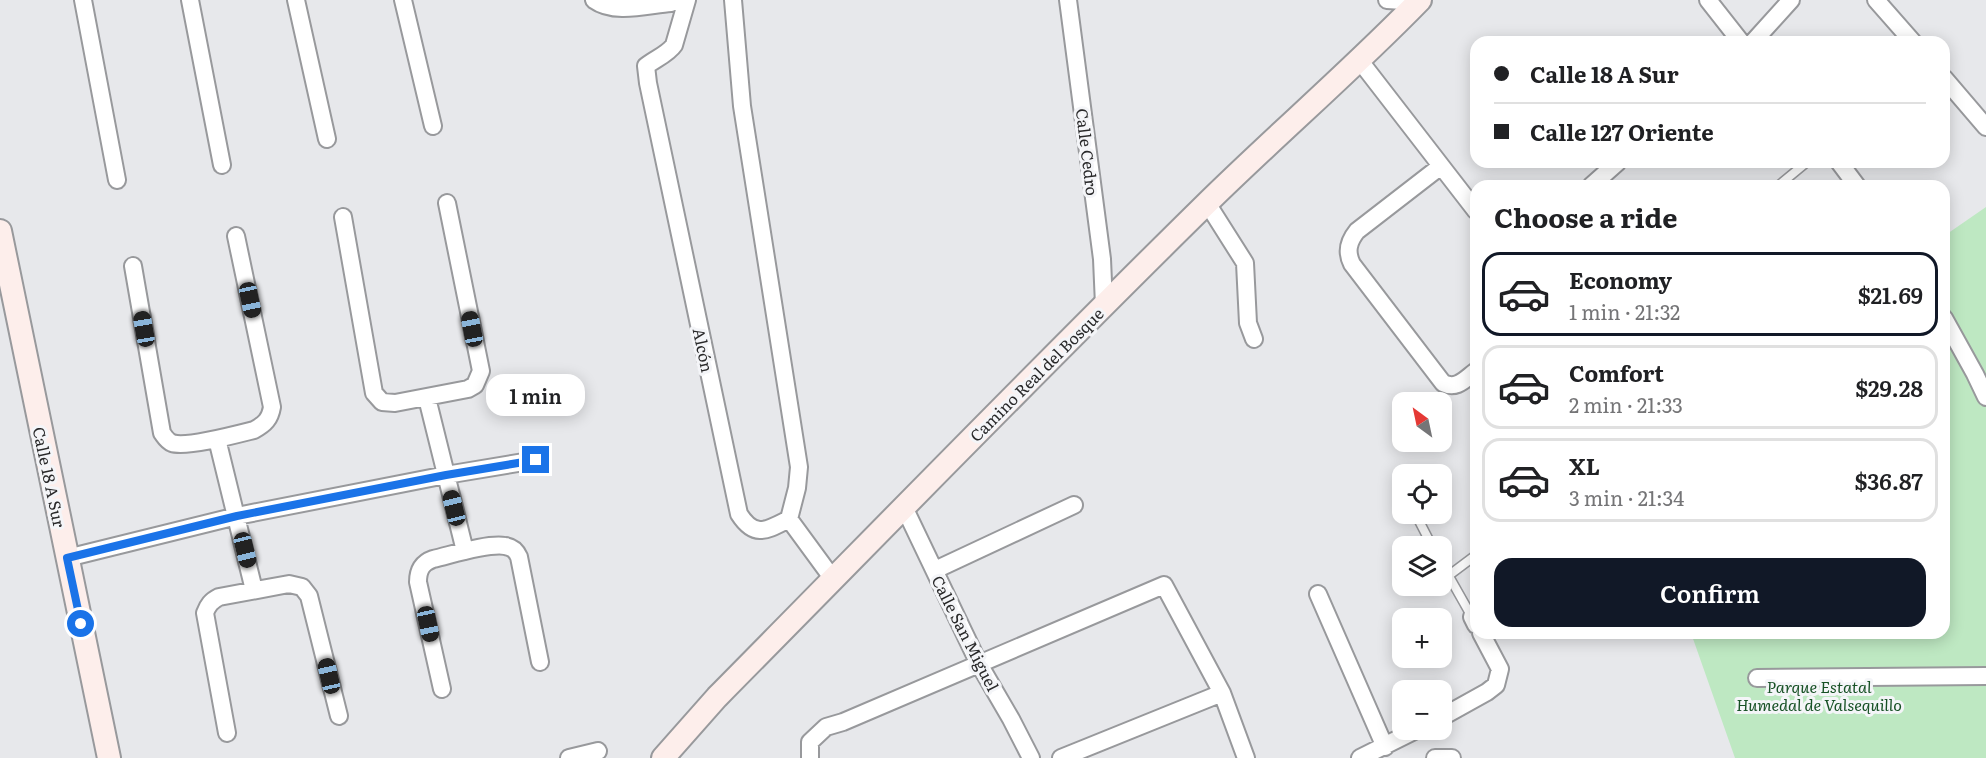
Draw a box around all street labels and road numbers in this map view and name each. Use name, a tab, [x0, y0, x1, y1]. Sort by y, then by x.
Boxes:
street label: Calle Cedro	[1071, 107, 1105, 197]
street label: Camino Real del Bosque	[963, 301, 1109, 447]
street label: Alcón	[688, 326, 720, 375]
street label: Calle 18 A Sur	[28, 424, 72, 530]
street label: Calle San Miguel	[926, 571, 1006, 695]

